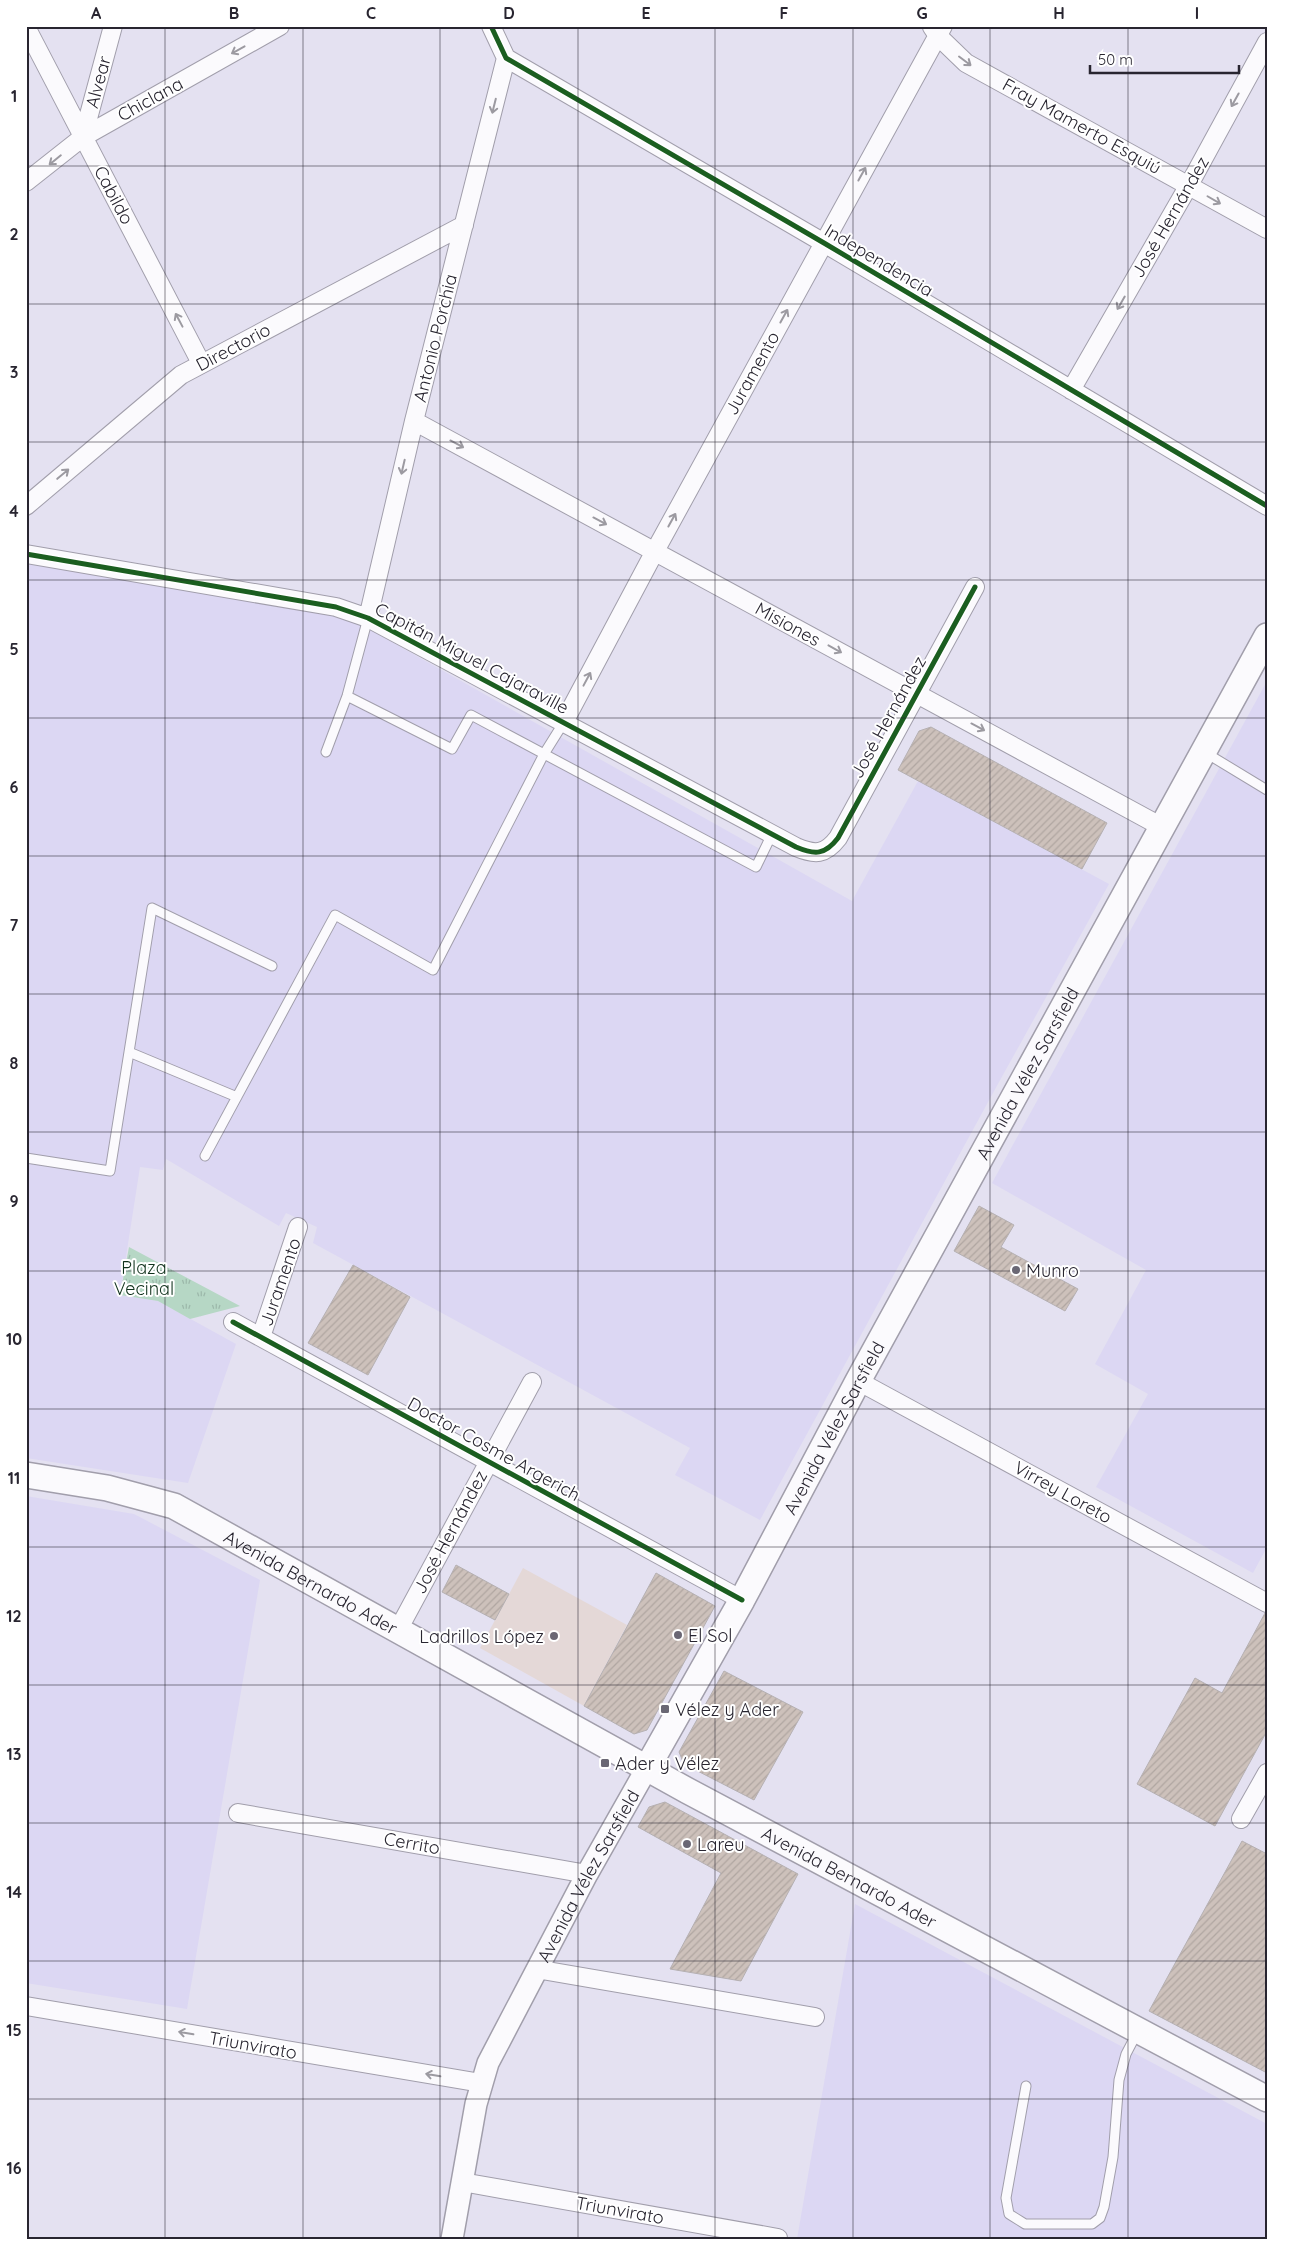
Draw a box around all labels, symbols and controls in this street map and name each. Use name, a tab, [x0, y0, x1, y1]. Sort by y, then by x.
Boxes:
text: A	[91, 3, 102, 23]
text: B	[229, 3, 239, 23]
text: C	[366, 3, 376, 23]
text: D	[503, 3, 515, 23]
text: E	[641, 3, 651, 23]
text: F	[780, 3, 789, 23]
text: G	[916, 3, 928, 23]
text: H	[1053, 3, 1065, 23]
text: I	[1195, 3, 1199, 23]
scale bar	[1090, 42, 1239, 74]
one-way arrow	[230, 45, 245, 55]
text: 50 m	[1098, 50, 1133, 69]
street label: Alvear	[80, 53, 116, 111]
one-way arrow	[959, 55, 972, 66]
street label: Chiclana	[113, 72, 187, 126]
street label: Fray Mamerto Esquiú	[999, 73, 1165, 179]
text: 1	[11, 86, 17, 106]
one-way arrow	[1230, 93, 1240, 108]
one-way arrow	[489, 97, 498, 113]
street label: José Hernández	[1126, 152, 1214, 282]
one-way arrow	[48, 154, 61, 165]
street label: Cabildo	[89, 162, 139, 228]
one-way arrow	[858, 167, 867, 182]
one-way arrow	[1207, 195, 1221, 205]
street label: Independencia	[820, 218, 938, 302]
text: 2	[9, 224, 19, 244]
street label: Antonio Porchia	[408, 272, 462, 404]
one-way arrow	[1116, 295, 1125, 310]
one-way arrow	[779, 310, 789, 324]
one-way arrow	[174, 313, 183, 328]
street label: Directorio	[192, 318, 274, 376]
street label: Juramento	[720, 327, 784, 419]
text: 3	[10, 362, 18, 382]
one-way arrow	[450, 439, 465, 449]
one-way arrow	[398, 458, 407, 474]
one-way arrow	[57, 469, 70, 480]
text: 4	[9, 501, 19, 521]
one-way arrow	[667, 513, 677, 528]
one-way arrow	[592, 517, 607, 526]
street label: Capitán Miguel Cajaraville	[371, 597, 573, 719]
street label: Misiones	[751, 597, 825, 651]
text: 5	[9, 639, 19, 659]
one-way arrow	[827, 645, 842, 654]
street label: José Hernández	[845, 652, 931, 782]
one-way arrow	[583, 672, 592, 687]
one-way arrow	[970, 722, 985, 732]
text: 6	[10, 777, 19, 797]
text: 7	[10, 915, 19, 935]
street label: Avenida Vélez Sarsfield	[970, 983, 1084, 1163]
text: 8	[10, 1053, 19, 1073]
text: 9	[9, 1191, 19, 1211]
street label: Juramento	[254, 1235, 306, 1329]
park label: Plaza Vecinal	[114, 1256, 174, 1300]
place label: Munro	[1026, 1259, 1079, 1282]
marker: Munro	[1010, 1264, 1022, 1276]
text: 10	[6, 1329, 22, 1349]
street label: Avenida Vélez Sarsfield	[778, 1337, 889, 1518]
street label: Doctor Cosme Argerich	[403, 1392, 585, 1506]
street label: Virrey Loreto	[1010, 1456, 1116, 1528]
street label: José Hernández	[408, 1466, 492, 1598]
text: 11	[8, 1468, 20, 1488]
street label: Avenida Bernardo Ader	[220, 1525, 402, 1639]
text: 12	[6, 1606, 22, 1626]
place label: El Sol	[688, 1624, 732, 1647]
place label: Ladrillos López	[419, 1625, 544, 1648]
marker: El Sol	[672, 1629, 684, 1641]
marker: Ladrillos López	[548, 1630, 560, 1642]
place label: Vélez y Ader	[675, 1698, 779, 1721]
marker: Vélez y Ader	[659, 1703, 671, 1715]
text: 13	[7, 1744, 21, 1764]
place label: Ader y Vélez	[615, 1752, 719, 1775]
marker: Ader y Vélez	[599, 1757, 611, 1769]
street label: Avenida Vélez Sarsfield	[531, 1785, 644, 1966]
street label: Avenida Bernardo Ader	[758, 1821, 941, 1933]
street label: Cerrito	[382, 1827, 442, 1859]
place label: Lareu	[697, 1833, 744, 1856]
marker: Lareu	[681, 1838, 693, 1850]
text: 14	[6, 1882, 22, 1902]
text: 15	[6, 2020, 22, 2040]
street label: Triunvirato	[207, 2026, 299, 2064]
one-way arrow	[178, 2028, 194, 2038]
one-way arrow	[425, 2069, 441, 2079]
text: 16	[6, 2158, 22, 2178]
street label: Triunvirato	[574, 2191, 666, 2229]

